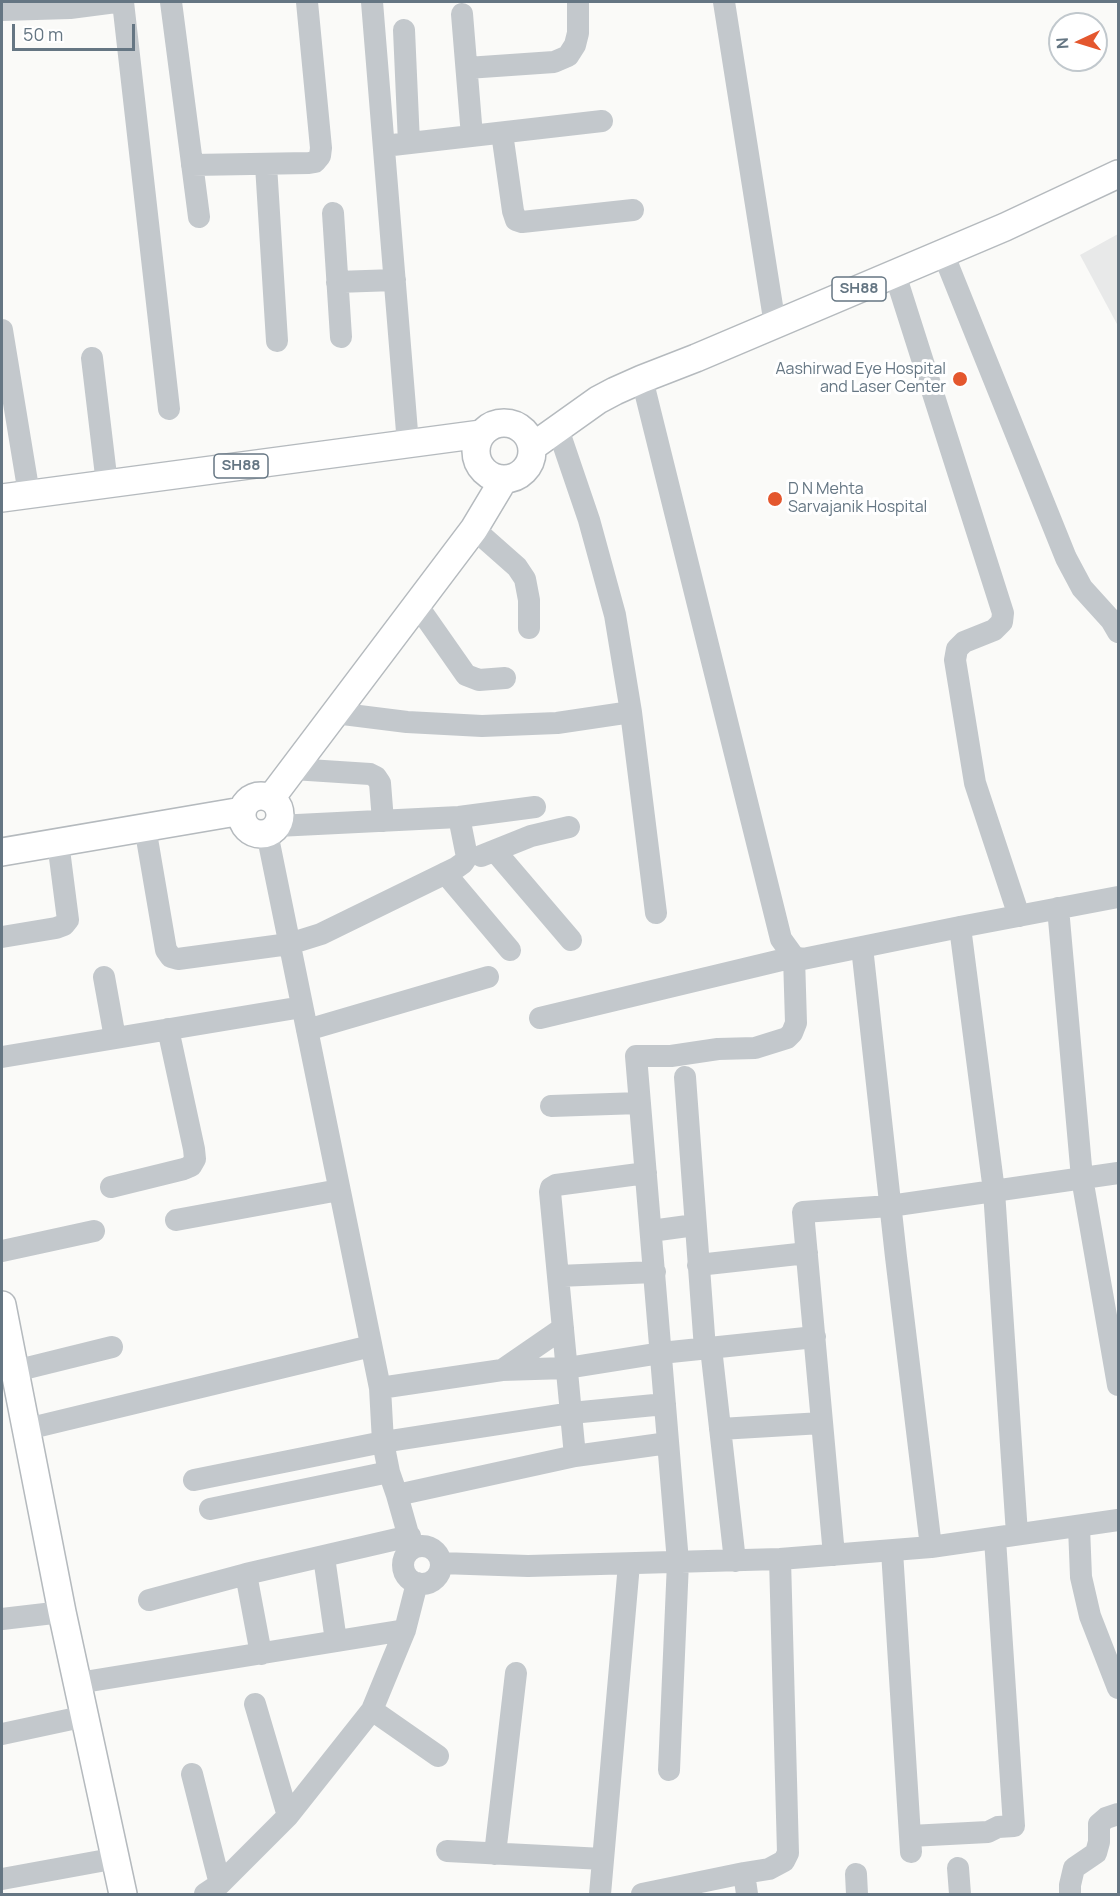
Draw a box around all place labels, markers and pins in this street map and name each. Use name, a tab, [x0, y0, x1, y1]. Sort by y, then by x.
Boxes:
place label: Aashirwad Eye Hospital and Laser Center	[775, 360, 946, 398]
marker: Aashirwad Eye Hospital and Laser Center	[951, 370, 969, 388]
place label: D N Mehta Sarvajanik Hospital	[788, 480, 927, 518]
marker: D N Mehta Sarvajanik Hospital	[766, 490, 784, 508]

